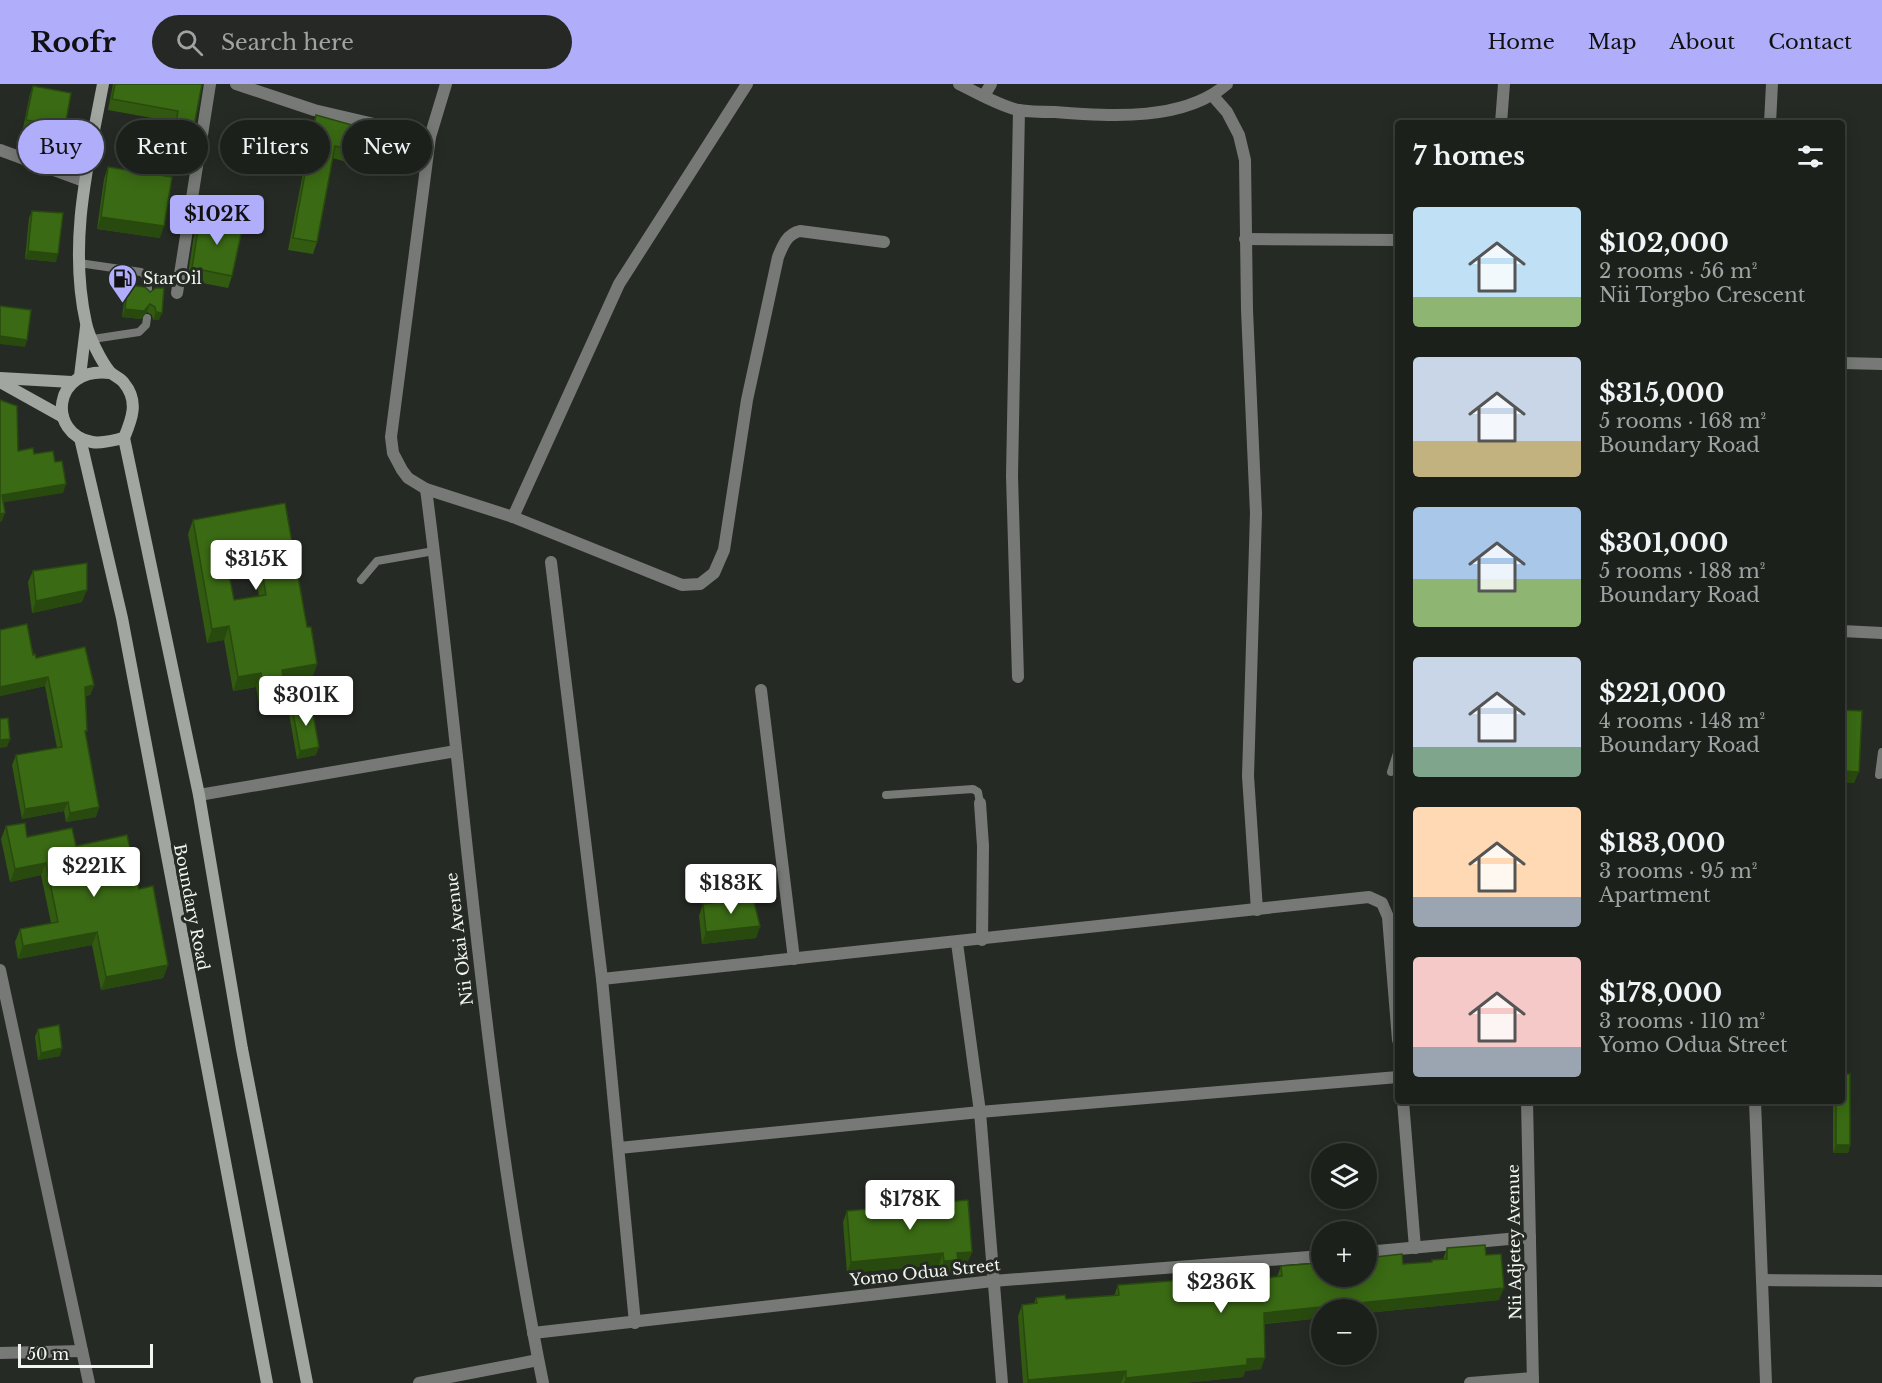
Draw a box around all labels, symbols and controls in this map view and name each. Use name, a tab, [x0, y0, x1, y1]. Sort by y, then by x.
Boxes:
search box	[152, 15, 572, 69]
text: Roofr	[30, 25, 116, 60]
icon: search	[173, 26, 206, 59]
text: Search here	[221, 29, 354, 56]
text: Home	[1488, 29, 1555, 55]
text: Map	[1588, 29, 1636, 55]
text: About	[1669, 29, 1735, 55]
text: Contact	[1768, 29, 1852, 55]
chip: Buy	[18, 120, 104, 174]
chip: Rent	[116, 120, 208, 174]
chip: Filters	[220, 120, 330, 174]
chip: New	[342, 120, 432, 174]
text: 7 homes	[1413, 140, 1525, 172]
icon: filters	[1794, 140, 1827, 173]
pin: $102K	[175, 195, 259, 246]
text: $102K	[184, 202, 250, 226]
text: $102,000	[1599, 227, 1729, 259]
icon: home	[1461, 231, 1533, 303]
text: 2 rooms · 56 m²	[1599, 259, 1757, 283]
fuel station icon: StarOil	[106, 262, 138, 304]
place label: StarOil	[143, 268, 202, 288]
text: Nii Torgbo Crescent	[1599, 283, 1805, 307]
text: $315,000	[1599, 377, 1724, 409]
icon: home	[1461, 381, 1533, 453]
text: 5 rooms · 168 m²	[1599, 409, 1766, 433]
text: Boundary Road	[1599, 433, 1760, 457]
text: $301,000	[1599, 527, 1728, 559]
icon: home	[1461, 531, 1533, 603]
pin: $315K	[214, 540, 298, 591]
text: $315K	[225, 547, 287, 571]
text: 5 rooms · 188 m²	[1599, 559, 1765, 583]
text: Boundary Road	[1599, 583, 1760, 607]
pin: $301K	[264, 676, 348, 727]
text: $221,000	[1599, 677, 1726, 709]
icon: home	[1461, 681, 1533, 753]
text: $301K	[273, 683, 339, 707]
text: 4 rooms · 148 m²	[1599, 709, 1765, 733]
text: Boundary Road	[1599, 733, 1760, 757]
text: $183,000	[1599, 827, 1725, 859]
icon: home	[1461, 831, 1533, 903]
street label: Boundary Road	[170, 842, 214, 972]
pin: $221K	[52, 847, 136, 898]
text: $221K	[62, 854, 126, 878]
text: 3 rooms · 95 m²	[1599, 859, 1757, 883]
pin: $183K	[689, 864, 773, 915]
street label: Nii Okai Avenue	[441, 871, 477, 1007]
text: $183K	[699, 871, 763, 895]
text: Apartment	[1599, 883, 1710, 907]
text: $178,000	[1599, 977, 1722, 1009]
icon: home	[1461, 981, 1533, 1053]
text: 3 rooms · 110 m²	[1599, 1009, 1765, 1033]
text: Yomo Odua Street	[1599, 1033, 1788, 1057]
map controls	[1311, 1143, 1377, 1365]
button: layers	[1311, 1143, 1377, 1209]
street label: Nii Adjetey Avenue	[1503, 1164, 1525, 1320]
pin: $178K	[868, 1180, 952, 1231]
text: $178K	[879, 1187, 941, 1211]
button: +	[1311, 1221, 1377, 1287]
street label: Yomo Odua Street	[848, 1254, 1001, 1290]
pin: $236K	[1179, 1263, 1263, 1314]
text: $236K	[1187, 1270, 1255, 1294]
button: −	[1311, 1299, 1377, 1365]
scale bar	[18, 1341, 153, 1368]
text: 50 m	[27, 1344, 69, 1364]

